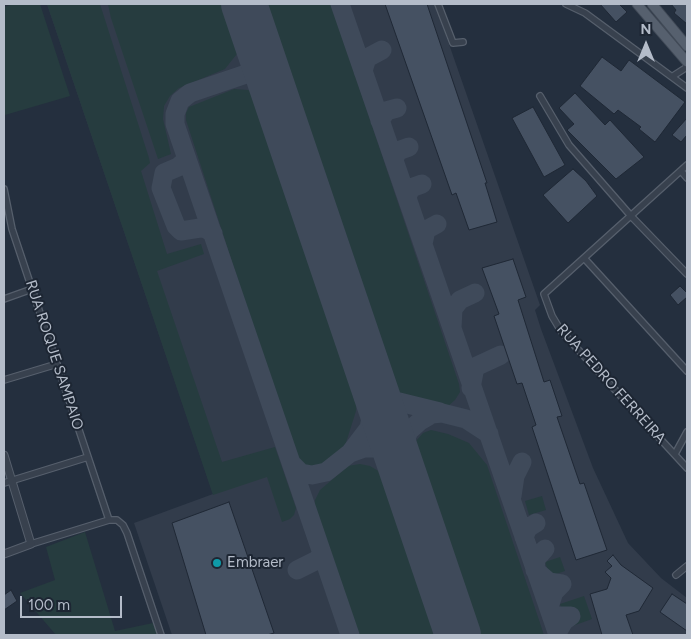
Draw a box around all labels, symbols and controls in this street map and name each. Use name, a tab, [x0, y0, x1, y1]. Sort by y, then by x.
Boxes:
north arrow	[621, 20, 671, 70]
text: N	[641, 21, 651, 38]
street label: RUA ROQUE SAMPAIO	[21, 278, 87, 432]
street label: RUA PEDRO FERREIRA	[553, 320, 669, 448]
place label: Embraer	[227, 554, 283, 572]
marker: Embraer	[211, 557, 223, 569]
scale bar	[22, 586, 125, 618]
text: 100 m	[28, 596, 70, 614]

